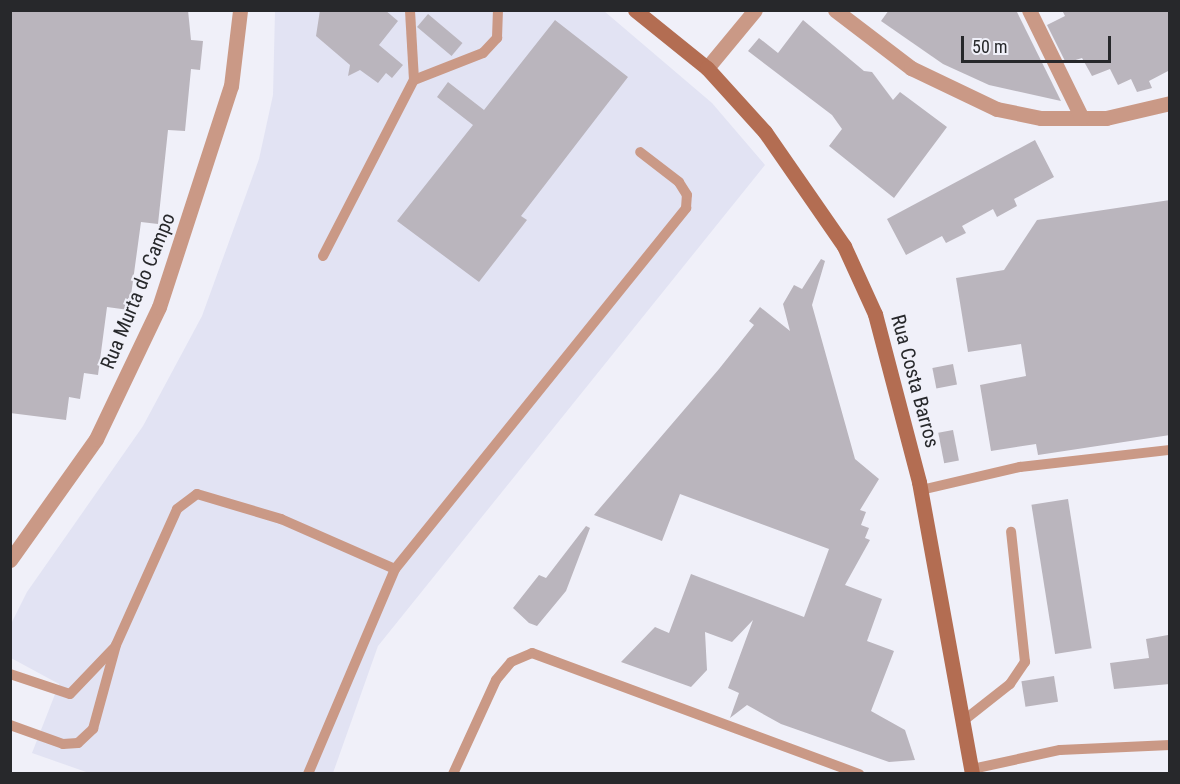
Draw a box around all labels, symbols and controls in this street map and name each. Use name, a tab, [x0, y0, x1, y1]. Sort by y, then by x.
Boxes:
scale bar	[964, 24, 1114, 62]
text: 50 m	[972, 36, 1007, 57]
street label: Rua Murta do Campo	[96, 209, 180, 373]
street label: Rua Costa Barros	[886, 312, 944, 450]

